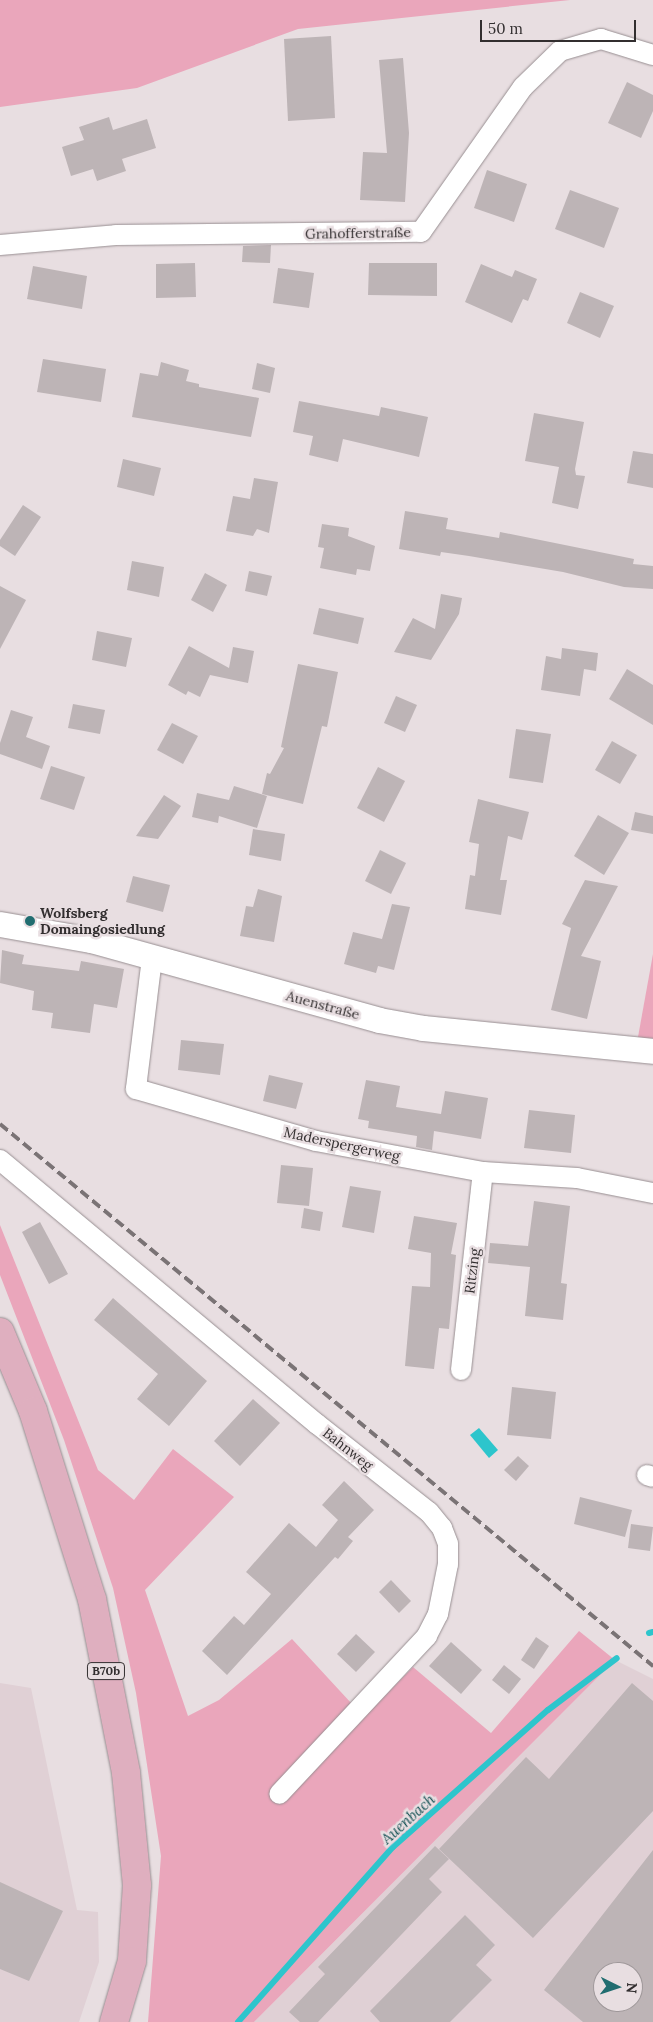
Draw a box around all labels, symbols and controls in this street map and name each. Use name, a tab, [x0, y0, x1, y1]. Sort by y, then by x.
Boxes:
scale bar	[483, 10, 639, 42]
text: 50 m	[488, 19, 523, 38]
street label: Grahofferstraße	[305, 224, 411, 242]
place label: Wolfsberg Domaingosiedlung	[40, 905, 165, 938]
marker: Wolfsberg Domaingosiedlung	[24, 915, 36, 927]
street label: Auenstraße	[284, 987, 362, 1023]
street label: Maderspergerweg	[282, 1123, 402, 1165]
street label: Ritzing	[461, 1247, 483, 1295]
street label: Bahnweg	[320, 1424, 376, 1474]
road number: B70b	[86, 1662, 126, 1680]
water label: Auenbach	[377, 1790, 439, 1848]
north arrow	[593, 1962, 643, 2012]
text: N	[623, 1982, 641, 1994]

